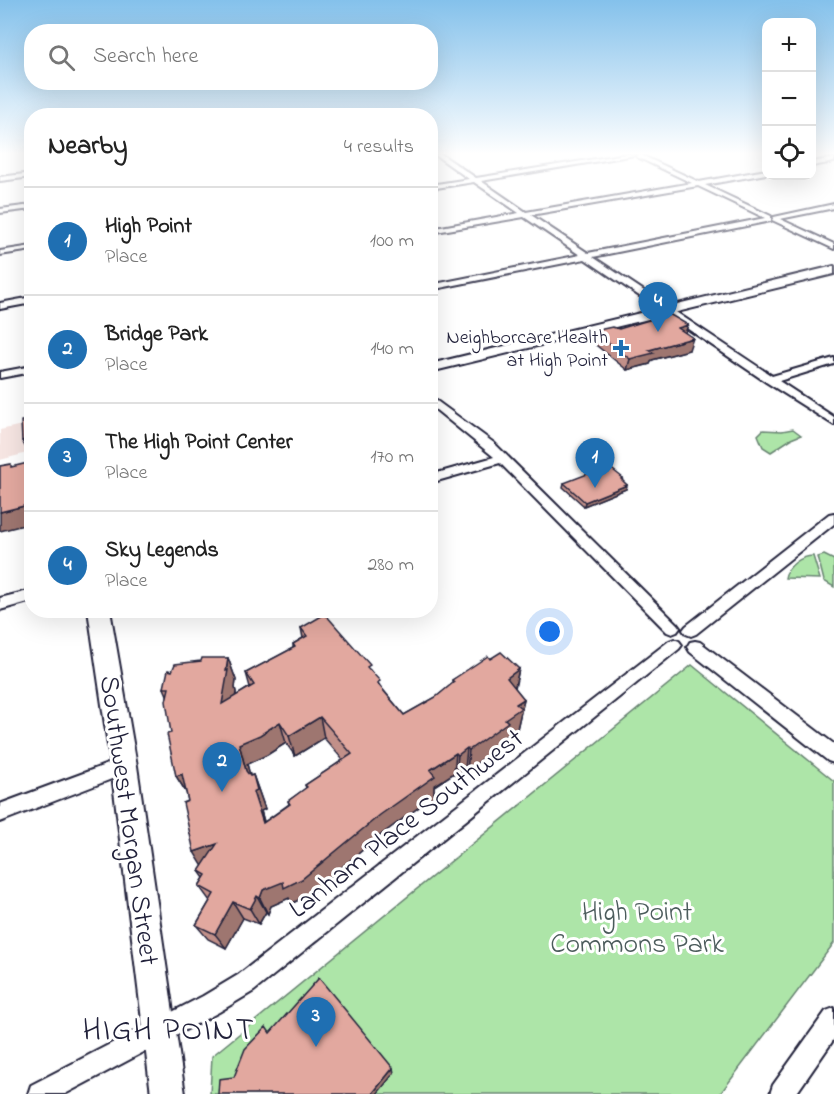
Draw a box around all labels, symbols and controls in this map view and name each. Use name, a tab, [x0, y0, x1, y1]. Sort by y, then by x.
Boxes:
map controls	[762, 18, 816, 180]
button: +	[762, 18, 816, 72]
search box	[24, 24, 438, 90]
icon: search	[45, 41, 78, 74]
text: Search here	[93, 41, 198, 73]
button: −	[762, 72, 816, 126]
button: locate	[762, 126, 816, 180]
text: Nearby	[48, 128, 127, 166]
text: 4 results	[344, 133, 414, 162]
text: High Point	[105, 211, 192, 243]
text: 1	[64, 227, 71, 256]
text: 100 m	[370, 227, 414, 256]
text: Place	[105, 243, 147, 272]
pin: 4	[638, 282, 678, 332]
text: Bridge Park	[105, 319, 208, 351]
place label: Neighborcare Health at High Point	[446, 324, 608, 377]
text: 2	[63, 335, 72, 364]
text: 140 m	[370, 335, 414, 364]
marker: Neighborcare Health at High Point	[612, 339, 630, 357]
text: Place	[105, 351, 147, 380]
text: The High Point Center	[105, 427, 293, 459]
pin: 1	[576, 438, 614, 488]
text: 3	[63, 443, 72, 472]
text: 170 m	[370, 443, 414, 472]
text: Place	[105, 459, 147, 488]
text: Sky Legends	[105, 535, 219, 567]
text: 4	[63, 551, 72, 580]
text: 280 m	[367, 551, 414, 580]
text: Place	[105, 567, 147, 596]
your location	[535, 617, 564, 646]
street label: Southwest Morgan Street	[87, 673, 168, 968]
street label: Lanham Place Southwest	[281, 720, 533, 930]
pin: 2	[202, 742, 242, 792]
park label: High Point Commons Park	[550, 893, 725, 966]
pin: 3	[296, 998, 336, 1047]
district label: HIGH POINT	[83, 1008, 255, 1055]

